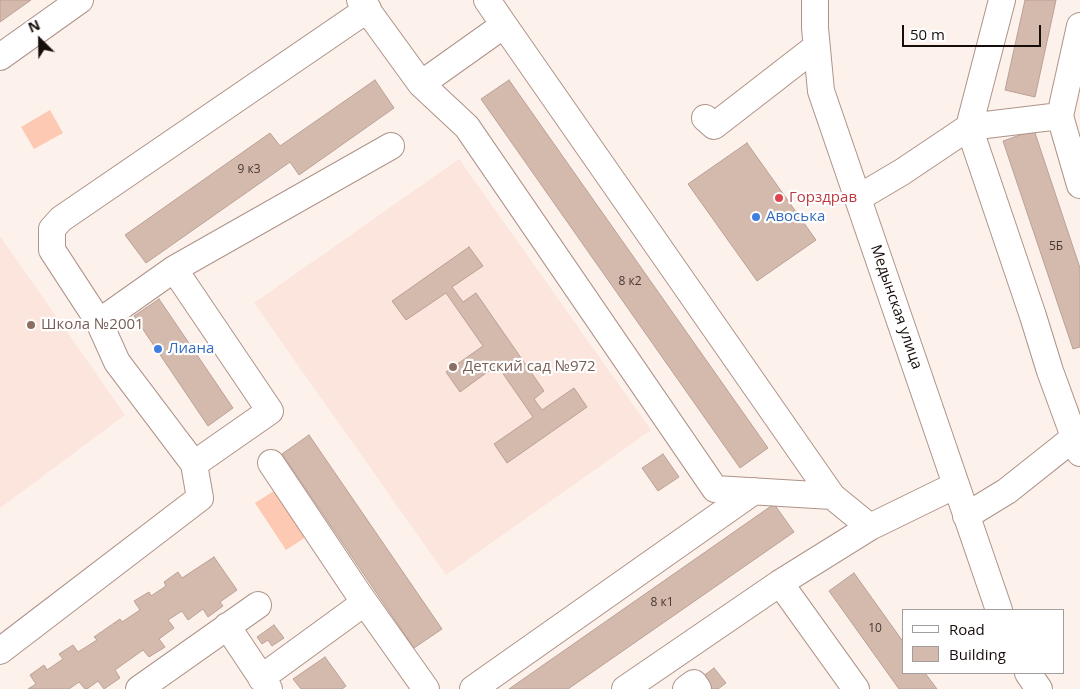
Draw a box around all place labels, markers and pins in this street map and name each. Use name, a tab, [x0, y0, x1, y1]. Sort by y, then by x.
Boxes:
place label: Горздрав	[789, 189, 857, 207]
marker: Горздрав	[773, 192, 785, 204]
place label: Авоська	[766, 208, 825, 226]
marker: Авоська	[750, 211, 762, 223]
place label: Школа №2001	[41, 316, 144, 334]
marker: Школа №2001	[25, 319, 37, 331]
place label: Лиана	[168, 340, 214, 358]
marker: Лиана	[152, 343, 164, 355]
place label: Детский сад №972	[463, 358, 596, 376]
marker: Детский сад №972	[447, 361, 459, 373]

